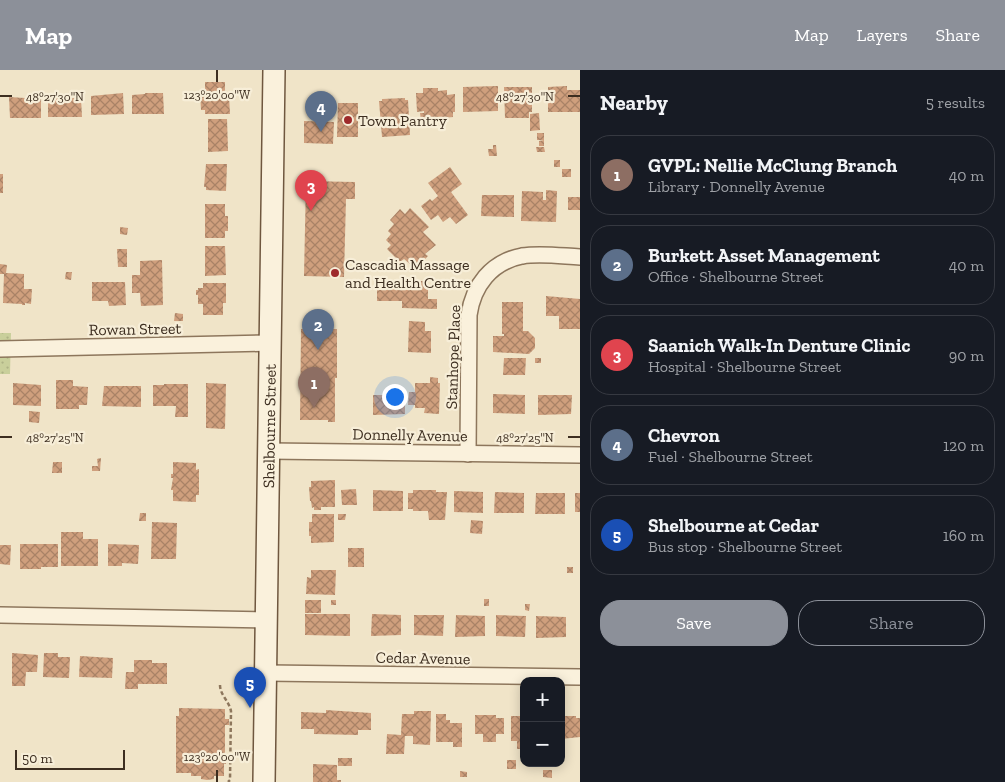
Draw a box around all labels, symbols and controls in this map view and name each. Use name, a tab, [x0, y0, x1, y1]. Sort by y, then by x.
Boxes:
text: Map	[25, 21, 72, 50]
text: Map	[794, 24, 829, 46]
text: Layers	[857, 24, 908, 46]
text: Share	[936, 24, 980, 46]
text: 123°20'00"W	[184, 88, 251, 102]
text: 48°27'30"N	[26, 90, 84, 104]
text: 48°27'30"N	[496, 90, 554, 104]
text: Nearby	[600, 90, 668, 115]
pin: 4	[305, 91, 337, 132]
text: 5 results	[926, 93, 985, 112]
place label: Town Pantry	[358, 111, 448, 130]
marker: Town Pantry	[342, 114, 354, 126]
text: GVPL: Nellie McClung Branch	[648, 154, 897, 177]
text: 1	[614, 166, 620, 185]
text: 40 m	[949, 166, 984, 185]
pin: 3	[295, 170, 327, 211]
text: Library · Donnelly Avenue	[648, 177, 825, 196]
text: Burkett Asset Management	[648, 244, 880, 267]
place label: Cascadia Massage and Health Centre	[345, 255, 471, 292]
text: 2	[613, 256, 621, 275]
text: 40 m	[949, 256, 984, 275]
marker: Cascadia Massage and Health Centre	[329, 267, 341, 279]
text: Office · Shelbourne Street	[648, 267, 823, 286]
street label: Stanhope Place	[442, 304, 464, 410]
pin: 2	[302, 309, 334, 350]
street label: Rowan Street	[88, 319, 182, 339]
text: Saanich Walk-In Denture Clinic	[648, 334, 910, 357]
text: 3	[613, 346, 621, 365]
text: 90 m	[949, 346, 984, 365]
text: Hospital · Shelbourne Street	[648, 357, 841, 376]
street label: Shelbourne Street	[259, 364, 279, 488]
pin: 1	[298, 367, 330, 408]
your location	[382, 384, 408, 410]
street label: Donnelly Avenue	[352, 424, 468, 446]
text: Chevron	[648, 424, 720, 447]
text: 48°27'25"N	[26, 431, 84, 445]
text: 48°27'25"N	[496, 431, 554, 445]
text: 4	[612, 436, 622, 455]
text: 120 m	[943, 436, 984, 455]
text: Fuel · Shelbourne Street	[648, 447, 813, 466]
text: Shelbourne at Cedar	[648, 514, 819, 537]
text: 5	[613, 526, 621, 545]
text: 160 m	[943, 526, 984, 545]
text: Bus stop · Shelbourne Street	[648, 537, 842, 556]
button: Save	[600, 600, 788, 646]
button: Share	[798, 600, 985, 646]
street label: Cedar Avenue	[375, 648, 471, 668]
pin: 5	[234, 667, 266, 708]
map controls	[520, 677, 565, 767]
button: +	[520, 677, 565, 722]
button: −	[520, 722, 565, 767]
scale bar	[15, 747, 125, 770]
text: 50 m	[22, 750, 53, 767]
text: 123°20'00"W	[184, 750, 251, 764]

